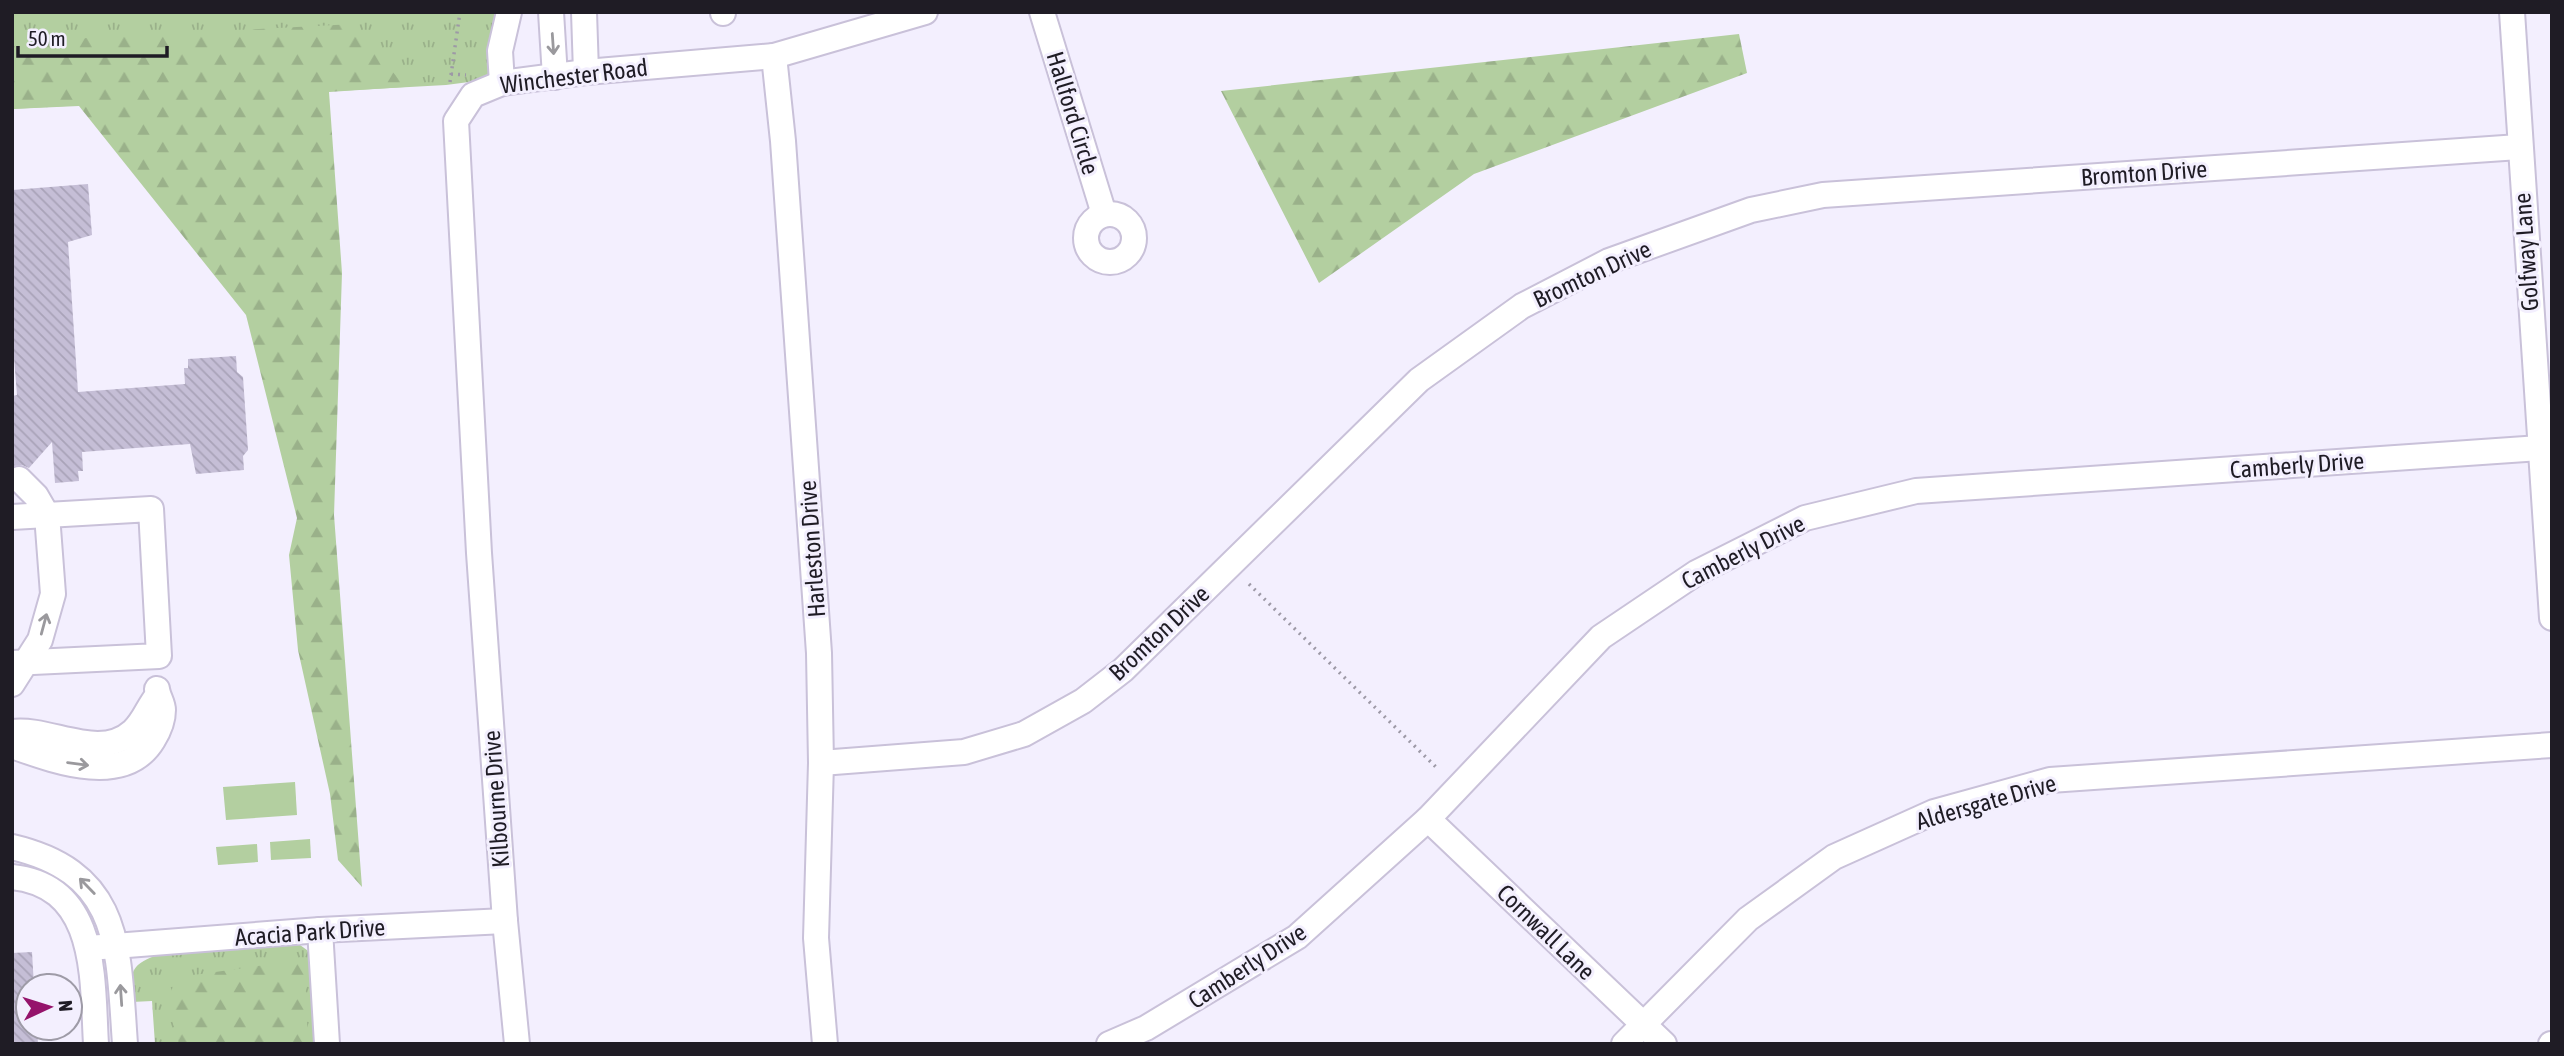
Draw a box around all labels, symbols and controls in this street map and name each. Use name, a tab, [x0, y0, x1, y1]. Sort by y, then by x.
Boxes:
scale bar	[18, 14, 166, 58]
text: 50 m	[28, 26, 66, 50]
one-way arrow	[547, 33, 560, 55]
street label: Hallford Circle	[1042, 48, 1104, 178]
street label: Winchester Road	[499, 54, 649, 98]
street label: Bromton Drive	[2080, 155, 2208, 191]
street label: Golfway Lane	[2508, 192, 2544, 312]
street label: Bromton Drive	[1529, 235, 1655, 313]
street label: Camberly Drive	[2229, 447, 2365, 483]
street label: Harleston Drive	[794, 480, 830, 618]
street label: Camberly Drive	[1677, 509, 1809, 595]
street label: Bromton Drive	[1104, 580, 1214, 686]
one-way arrow	[39, 614, 52, 636]
street label: Kilbourne Drive	[478, 730, 514, 868]
one-way arrow	[66, 758, 89, 771]
street label: Aldersgate Drive	[1913, 769, 2059, 835]
one-way arrow	[78, 878, 95, 895]
street label: Cornwall Lane	[1492, 879, 1600, 985]
street label: Acacia Park Drive	[234, 913, 386, 951]
street label: Camberly Drive	[1183, 918, 1311, 1014]
north arrow	[14, 972, 84, 1042]
one-way arrow	[114, 984, 127, 1007]
text: N	[55, 999, 77, 1012]

